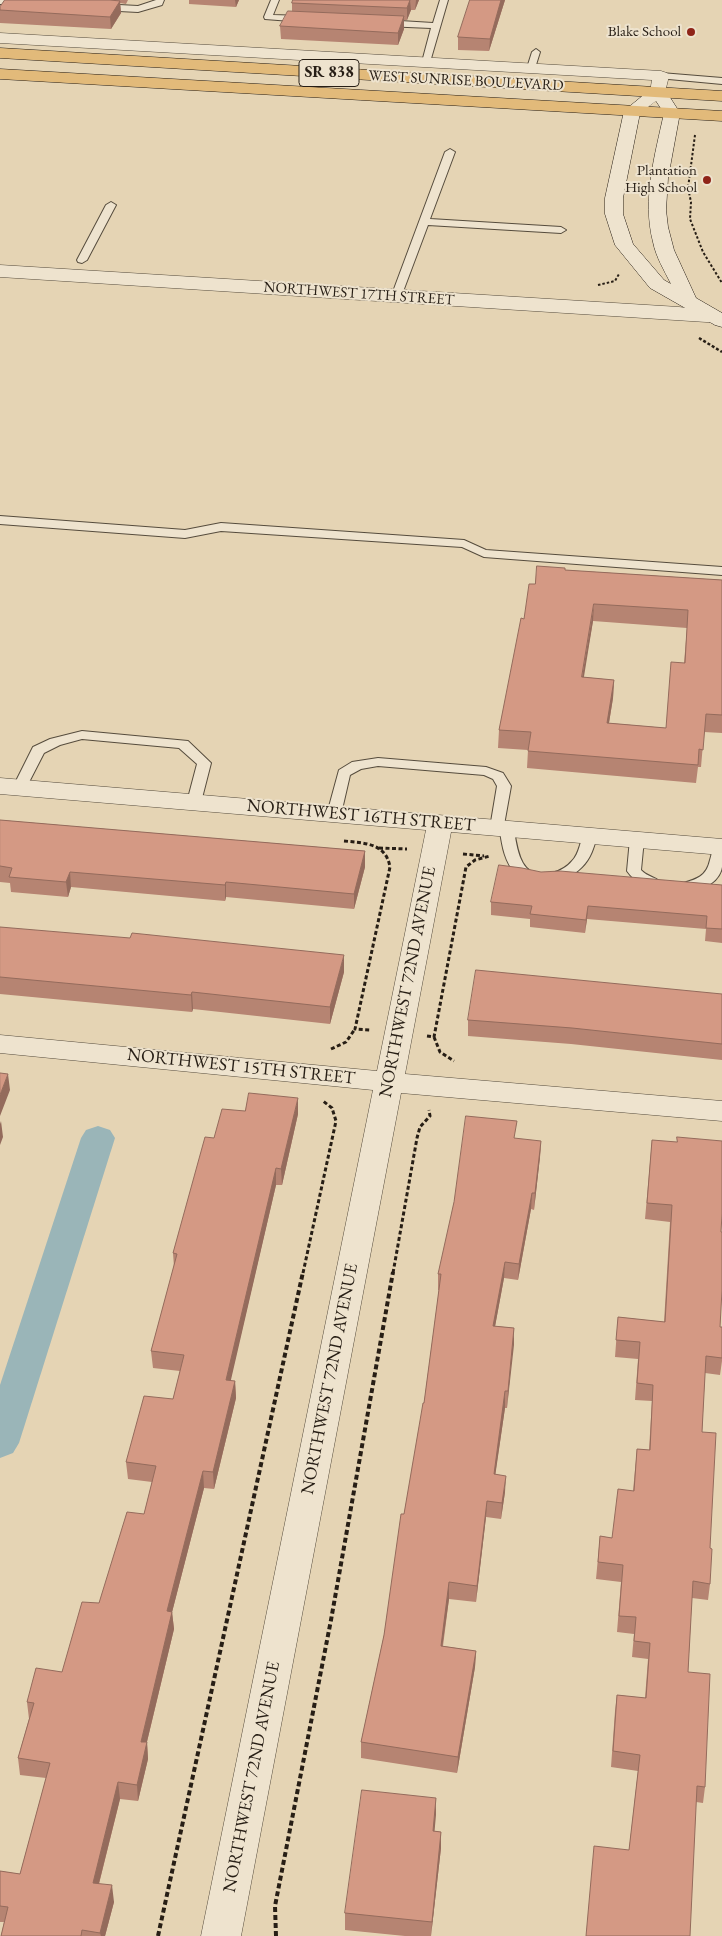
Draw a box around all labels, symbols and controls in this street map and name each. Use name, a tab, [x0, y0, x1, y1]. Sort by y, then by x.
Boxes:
place label: Blake School	[608, 23, 681, 41]
marker: Blake School	[685, 26, 697, 38]
road number: SR 838	[299, 59, 359, 86]
street label: WEST SUNRISE BOULEVARD	[368, 67, 564, 95]
place label: Plantation High School	[625, 162, 697, 197]
marker: Plantation High School	[701, 174, 713, 186]
street label: NORTHWEST 17TH STREET	[263, 278, 455, 310]
street label: NORTHWEST 16TH STREET	[246, 795, 476, 837]
street label: NORTHWEST 72ND AVENUE	[375, 865, 441, 1099]
street label: NORTHWEST 15TH STREET	[126, 1044, 356, 1090]
street label: NORTHWEST 72ND AVENUE	[297, 1262, 363, 1496]
street label: NORTHWEST 72ND AVENUE	[219, 1660, 285, 1894]

